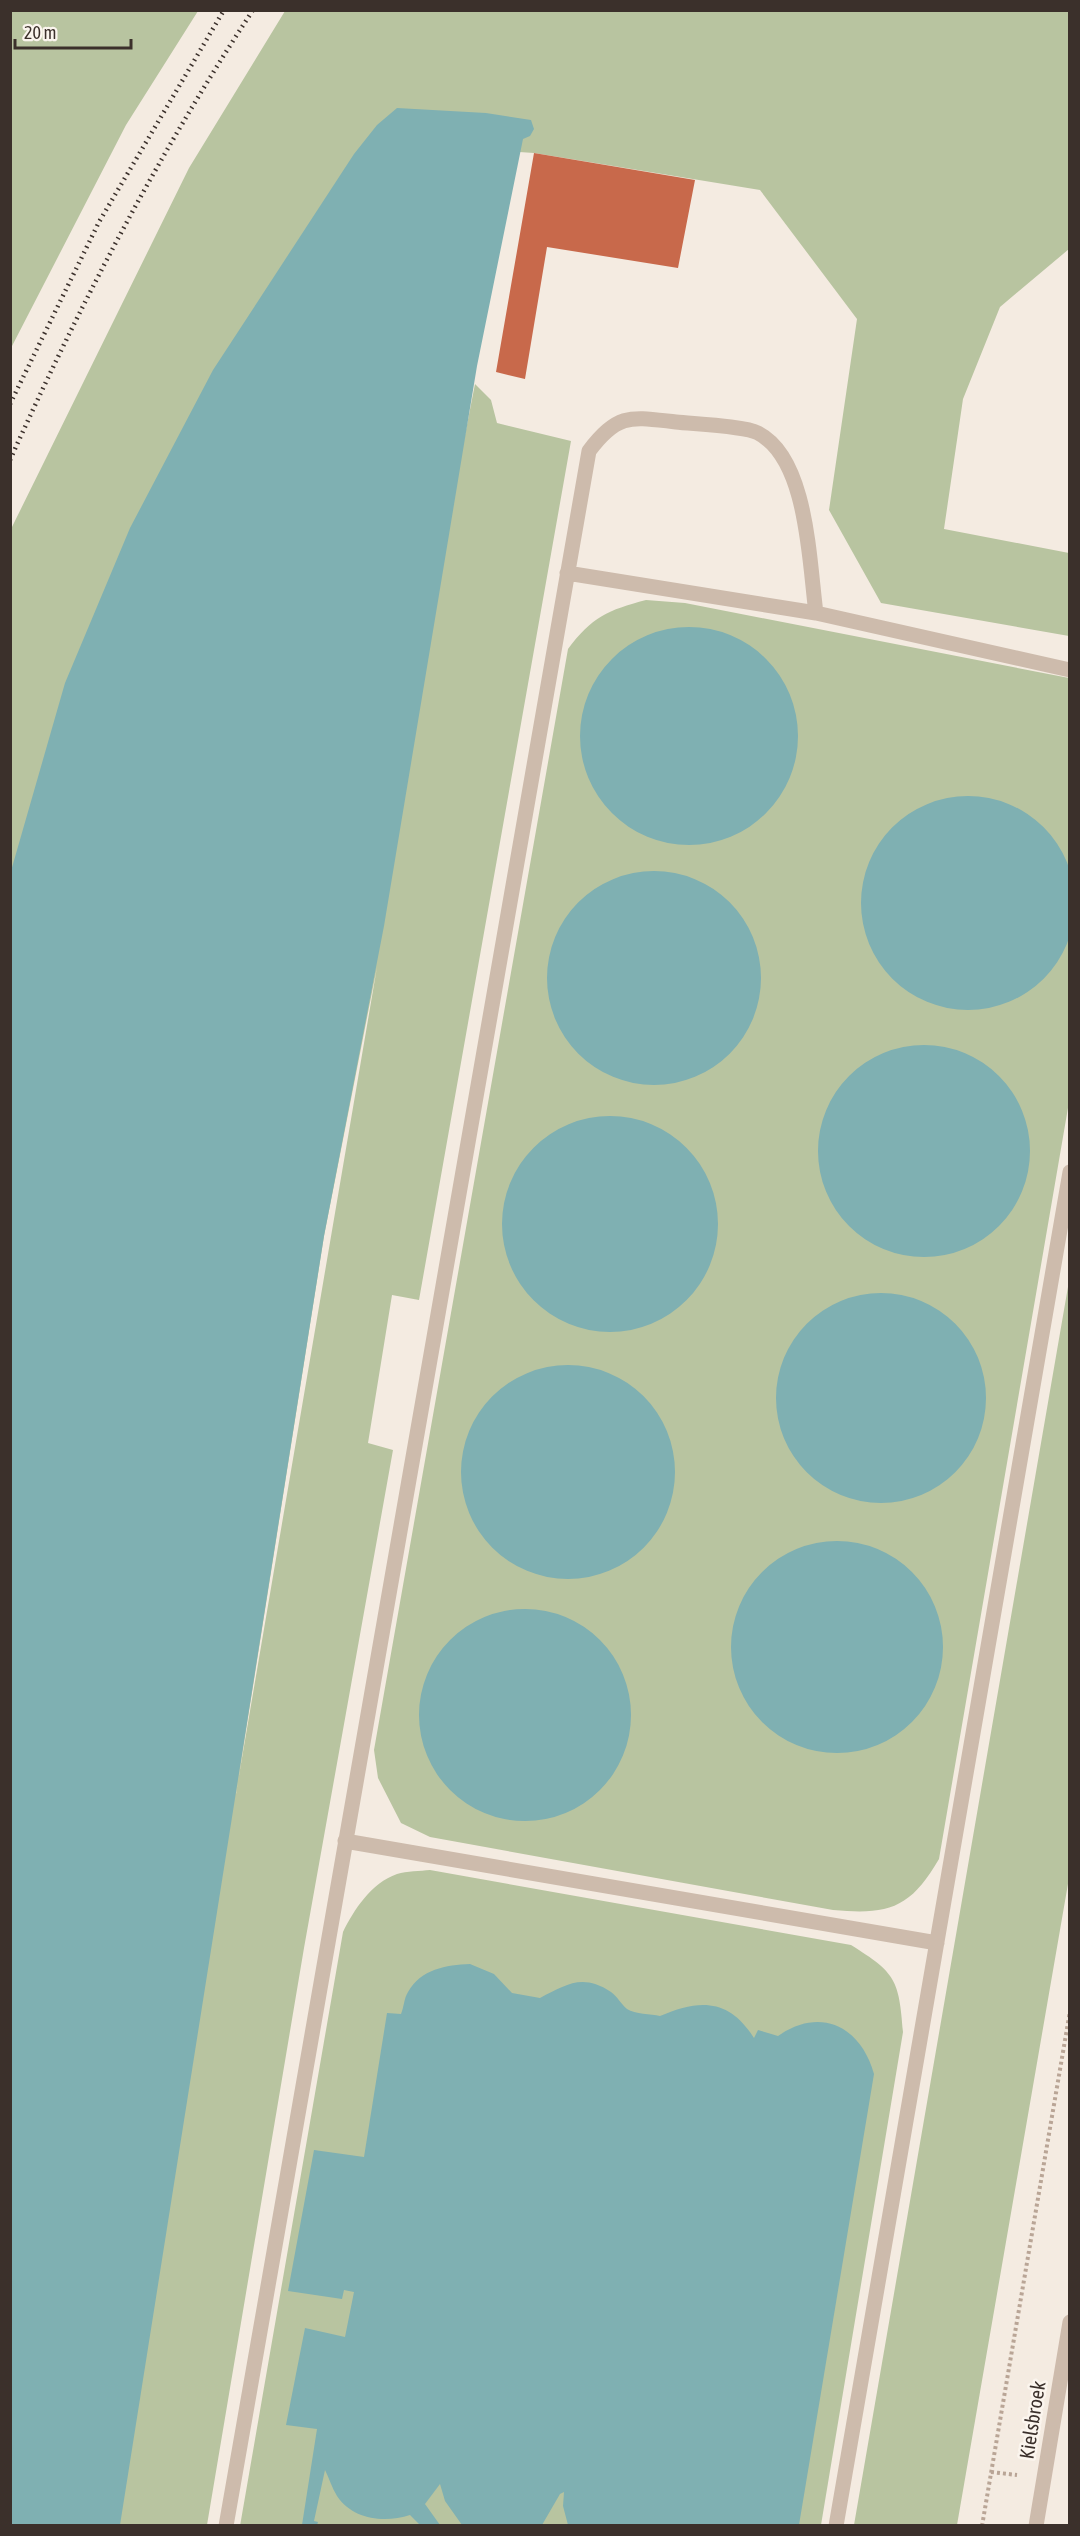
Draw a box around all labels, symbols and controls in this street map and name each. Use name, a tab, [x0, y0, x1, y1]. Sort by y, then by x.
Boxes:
scale bar	[15, 12, 130, 50]
text: 20 m	[24, 22, 56, 43]
street label: Kielsbroek	[1015, 2379, 1050, 2461]

